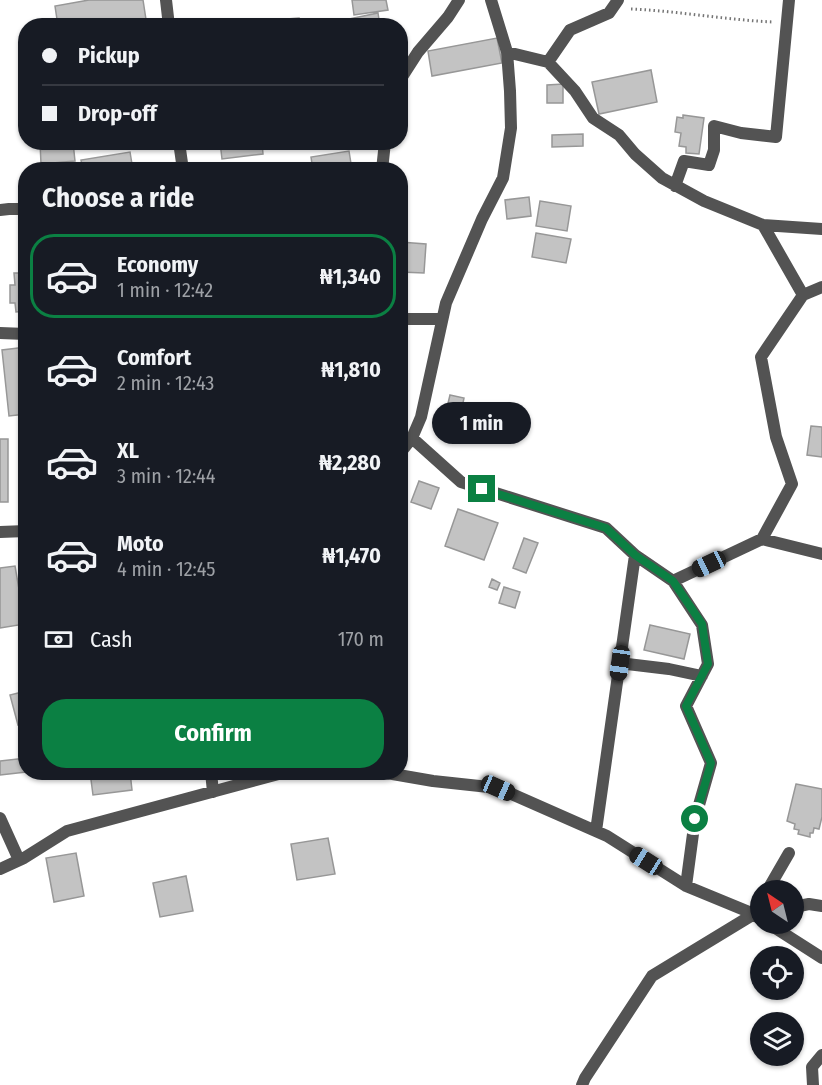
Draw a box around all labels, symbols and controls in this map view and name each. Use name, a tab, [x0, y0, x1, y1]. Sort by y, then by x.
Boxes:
text: Pickup	[78, 42, 140, 69]
text: Drop-off	[78, 100, 157, 127]
text: Choose a ride	[42, 182, 194, 214]
icon: car	[45, 249, 99, 303]
text: Economy	[117, 251, 198, 278]
text: ₦1,340	[320, 263, 381, 290]
text: 1 min · 12:42	[117, 278, 213, 302]
icon: car	[45, 342, 99, 396]
text: Comfort	[117, 344, 191, 371]
text: ₦1,810	[321, 356, 381, 383]
text: 2 min · 12:43	[117, 371, 214, 395]
callout: 1 min	[432, 402, 532, 444]
text: 1 min	[460, 411, 503, 435]
icon: car	[45, 435, 99, 489]
text: XL	[117, 437, 139, 464]
text: ₦2,280	[319, 449, 381, 476]
text: 3 min · 12:44	[117, 464, 215, 488]
route end	[468, 475, 495, 502]
icon: car	[45, 528, 99, 582]
text: Moto	[117, 530, 164, 557]
text: ₦1,470	[322, 542, 381, 569]
car	[689, 548, 729, 580]
text: 4 min · 12:45	[117, 557, 215, 581]
icon: cash	[42, 623, 75, 656]
text: Cash	[90, 626, 133, 653]
text: 170 m	[338, 627, 384, 651]
car	[609, 644, 631, 682]
button: Confirm	[42, 699, 384, 768]
car	[478, 772, 518, 804]
route start	[681, 805, 708, 832]
car	[626, 844, 666, 878]
north arrow	[750, 880, 804, 934]
map controls	[750, 880, 804, 1066]
button: locate	[750, 946, 804, 1000]
button: layers	[750, 1012, 804, 1066]

